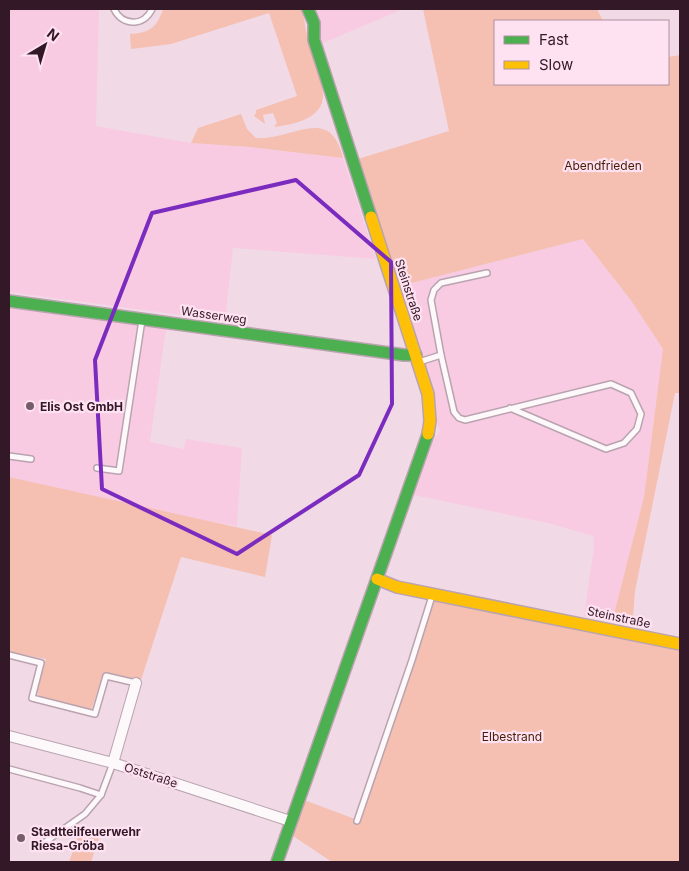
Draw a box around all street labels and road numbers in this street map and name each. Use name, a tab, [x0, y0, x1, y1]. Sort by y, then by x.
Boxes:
street label: Steinstraße	[392, 257, 426, 323]
street label: Wasserweg	[180, 303, 248, 327]
street label: Steinstraße	[586, 603, 652, 631]
street label: Oststraße	[122, 759, 180, 791]

